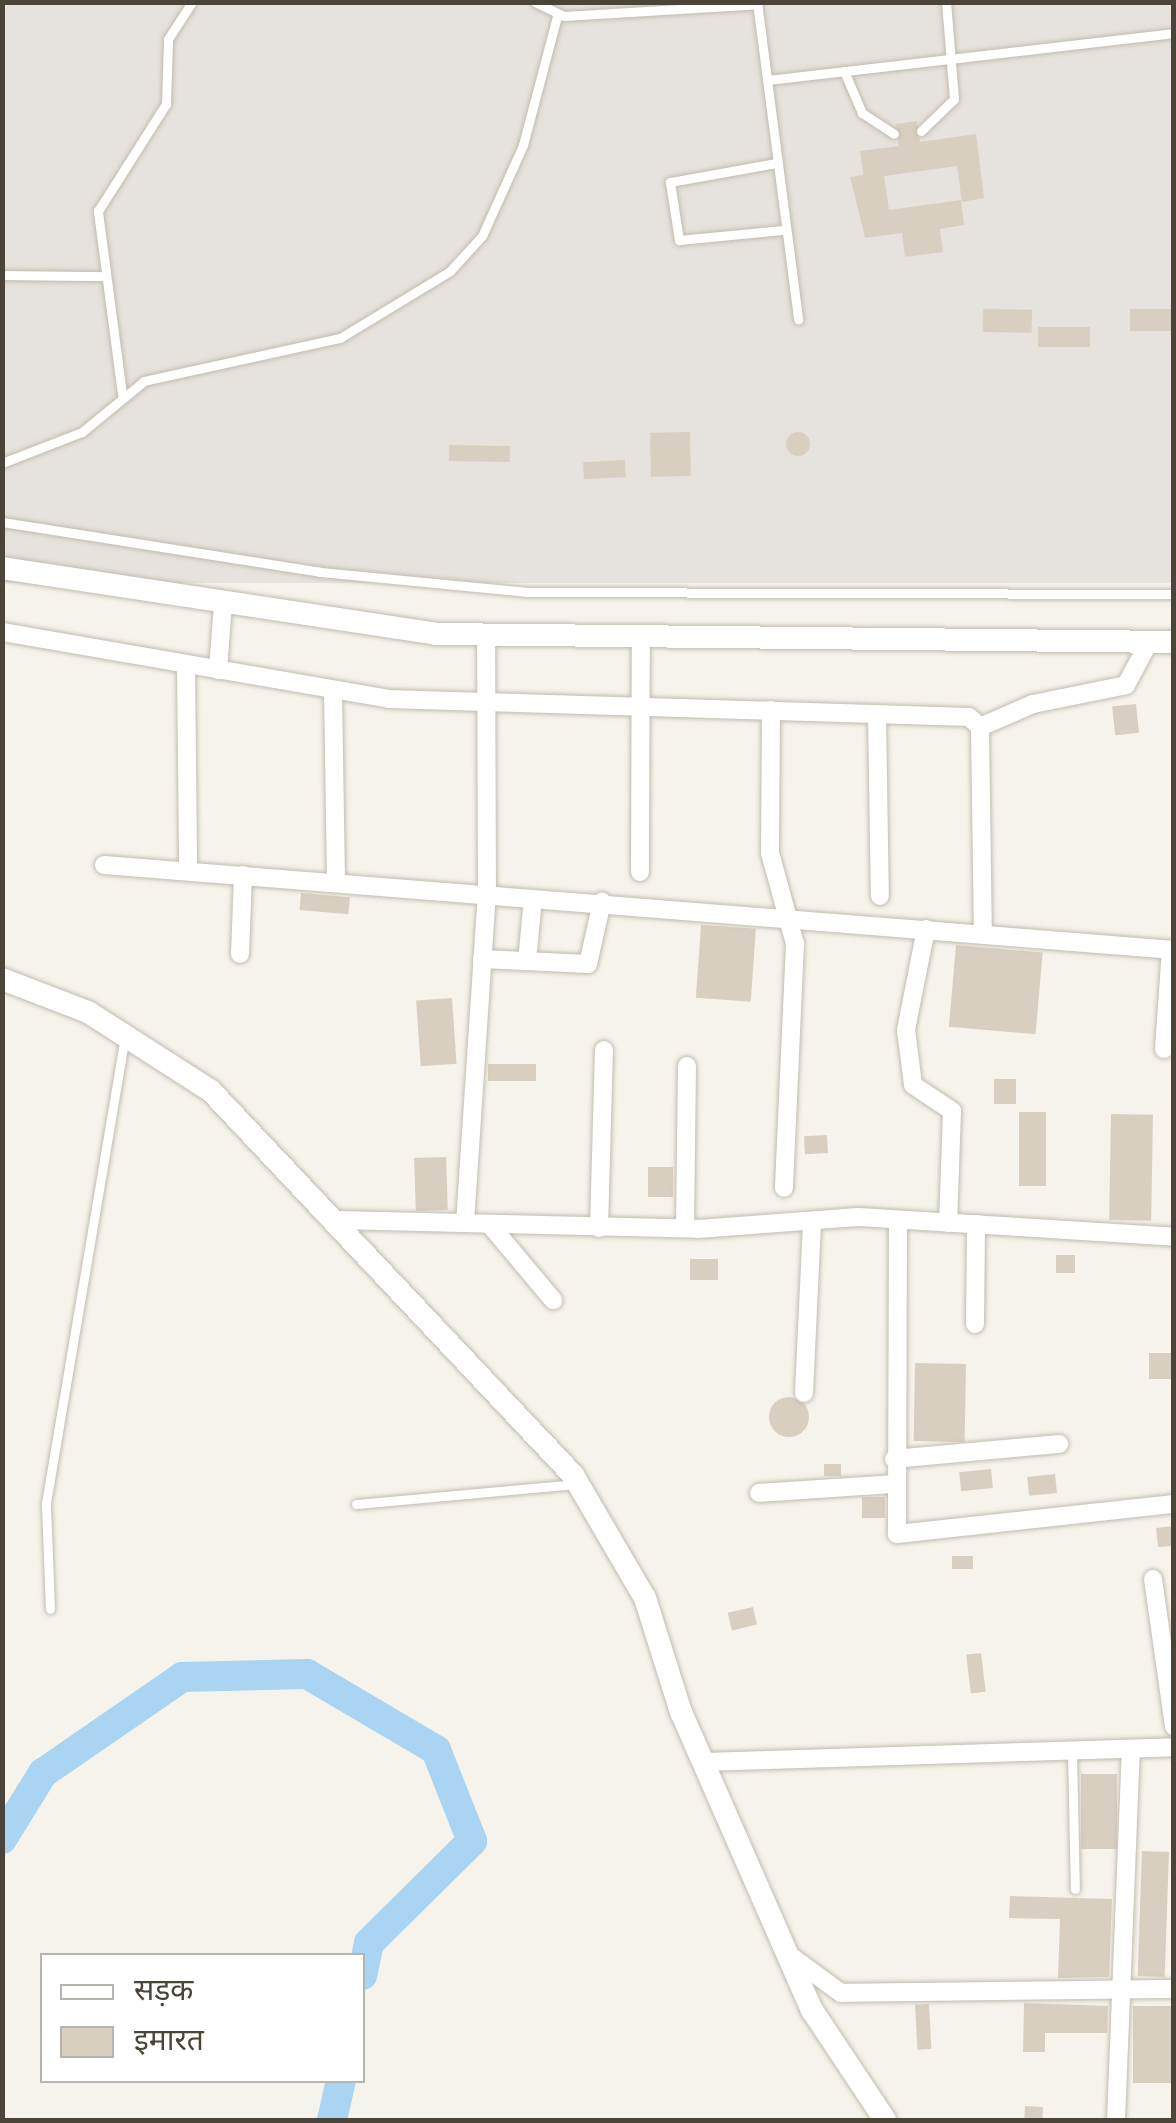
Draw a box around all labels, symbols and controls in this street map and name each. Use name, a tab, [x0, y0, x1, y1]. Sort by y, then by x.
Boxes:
legend	[40, 1953, 365, 2083]
text: सड़क	[134, 1973, 193, 2006]
text: इमारत	[134, 2023, 204, 2056]

